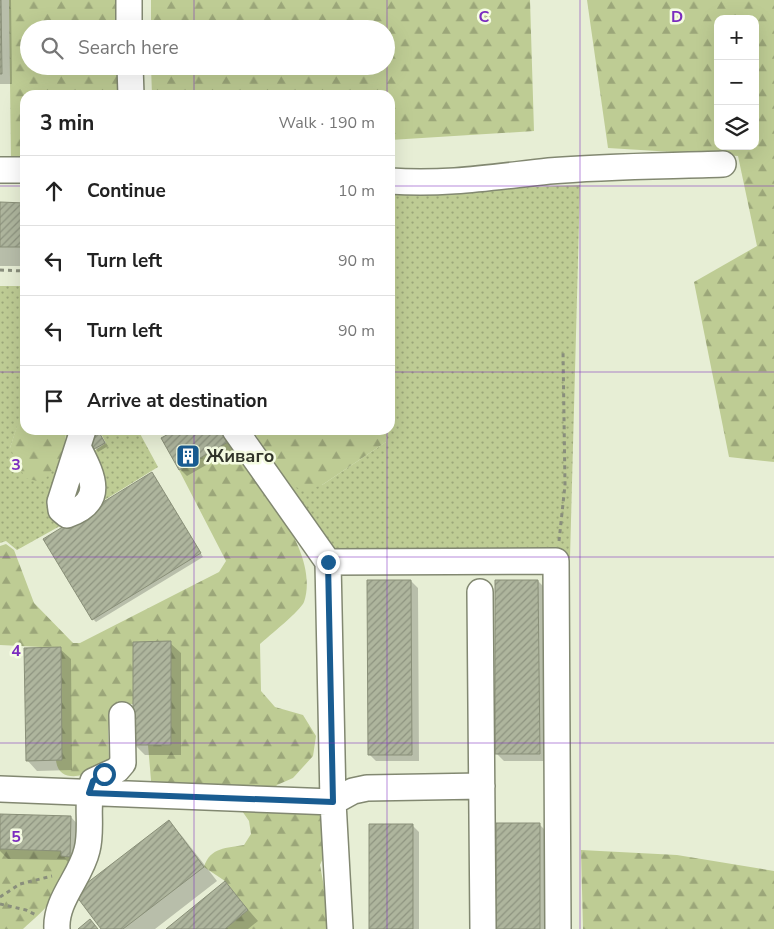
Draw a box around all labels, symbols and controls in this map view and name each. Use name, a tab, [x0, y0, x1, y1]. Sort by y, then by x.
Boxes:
text: C	[479, 6, 490, 28]
text: D	[671, 6, 683, 28]
map controls	[714, 15, 759, 150]
button: +	[714, 15, 759, 60]
search box	[20, 20, 395, 75]
icon: search	[38, 34, 66, 62]
text: Search here	[78, 35, 179, 61]
button: −	[714, 60, 759, 105]
button: layers	[714, 105, 759, 150]
text: 3 min	[40, 109, 94, 137]
text: Walk · 190 m	[279, 112, 375, 134]
icon: ahead	[40, 177, 68, 205]
text: Continue	[87, 178, 166, 204]
text: 10 m	[338, 180, 375, 202]
icon: left	[40, 247, 68, 275]
text: Turn left	[87, 248, 162, 274]
text: 90 m	[338, 250, 375, 272]
icon: left	[40, 317, 68, 345]
text: Turn left	[87, 318, 162, 344]
text: 90 m	[338, 320, 375, 342]
icon: arrive	[40, 387, 68, 415]
text: Arrive at destination	[87, 388, 268, 414]
building icon: Живаго	[175, 443, 201, 469]
place label: Живаго	[206, 444, 274, 468]
text: 3	[11, 454, 21, 476]
route end	[317, 551, 340, 574]
text: 4	[11, 640, 21, 662]
route start	[93, 763, 116, 786]
text: 5	[11, 826, 21, 848]

